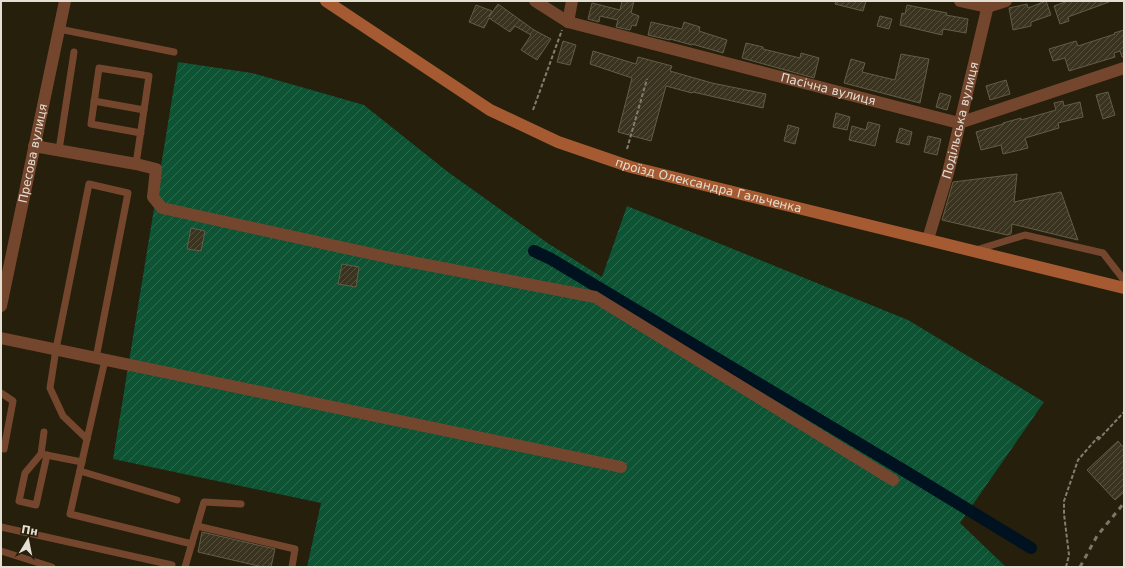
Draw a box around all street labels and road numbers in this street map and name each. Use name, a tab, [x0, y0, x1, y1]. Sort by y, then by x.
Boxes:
street label: Подільська вулиця	[940, 60, 981, 181]
street label: Пасічна вулиця	[779, 70, 877, 108]
street label: Пресова вулиця	[16, 102, 50, 204]
street label: проїзд Олександра Гальченка	[613, 155, 803, 216]

